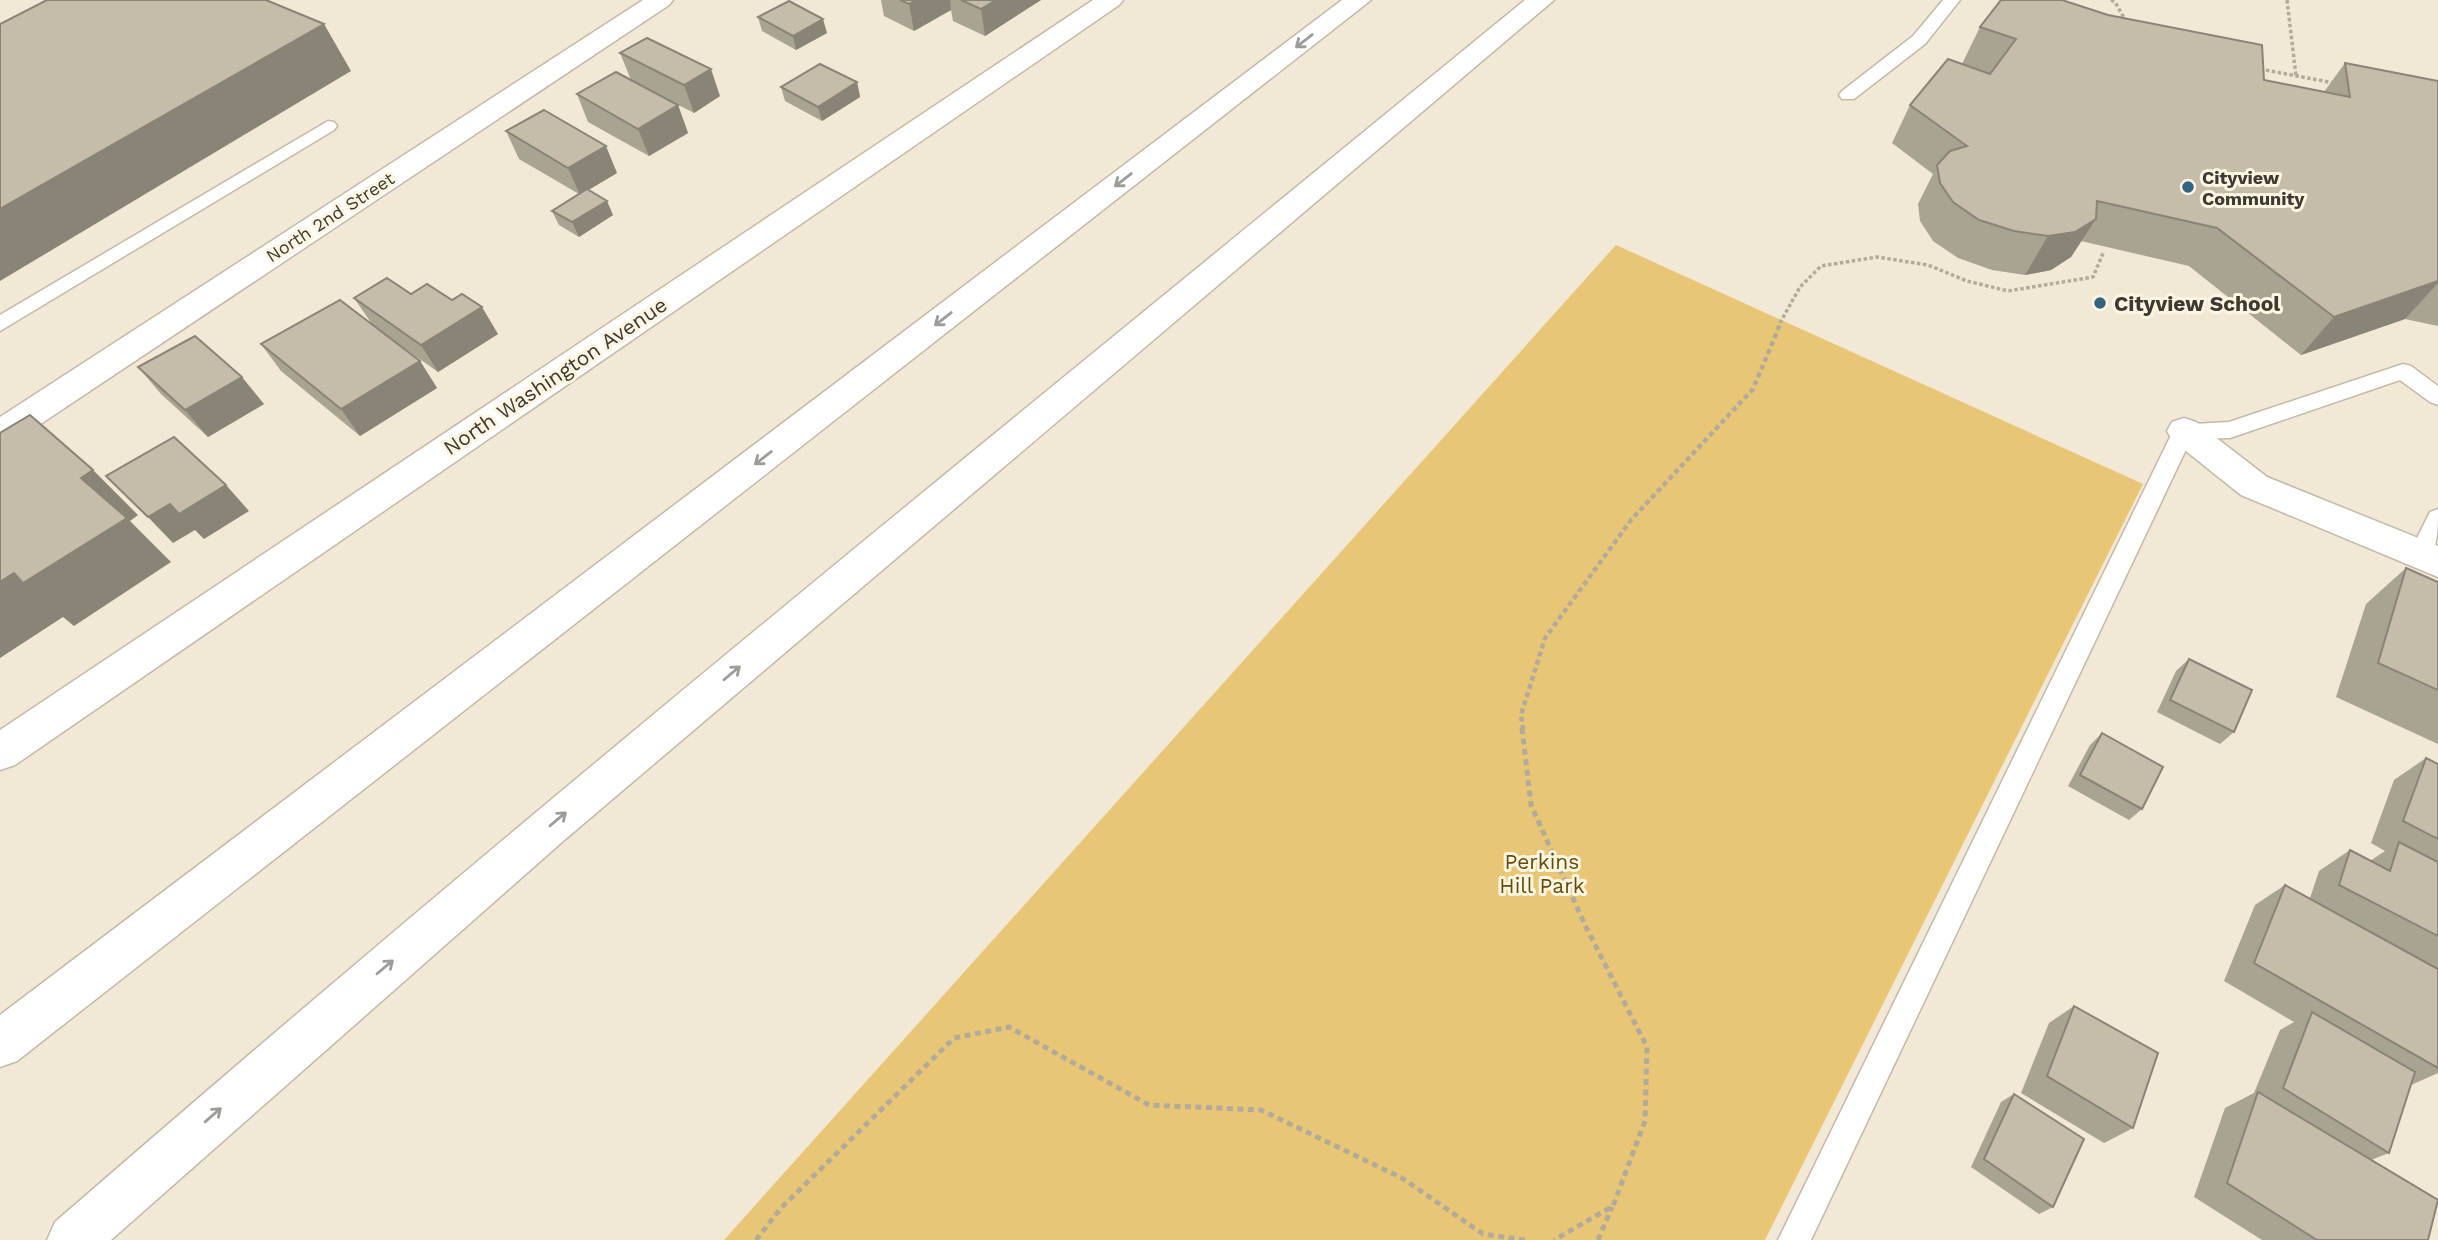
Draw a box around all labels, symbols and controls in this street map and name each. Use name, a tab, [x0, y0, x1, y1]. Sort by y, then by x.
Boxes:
one-way arrow	[1295, 34, 1313, 49]
street label: North 2nd Street	[262, 167, 398, 266]
place label: Cityview Community	[2202, 167, 2305, 209]
one-way arrow	[1114, 173, 1133, 188]
marker: Cityview Community	[2180, 179, 2196, 195]
place label: Cityview School	[2114, 291, 2280, 316]
street label: North Washington Avenue	[438, 292, 672, 460]
marker: Cityview School	[2092, 295, 2108, 311]
one-way arrow	[934, 311, 953, 326]
one-way arrow	[754, 450, 772, 465]
one-way arrow	[723, 665, 741, 681]
one-way arrow	[548, 811, 566, 827]
park label: Perkins Hill Park	[1499, 849, 1585, 898]
one-way arrow	[376, 959, 394, 975]
one-way arrow	[203, 1107, 221, 1123]

